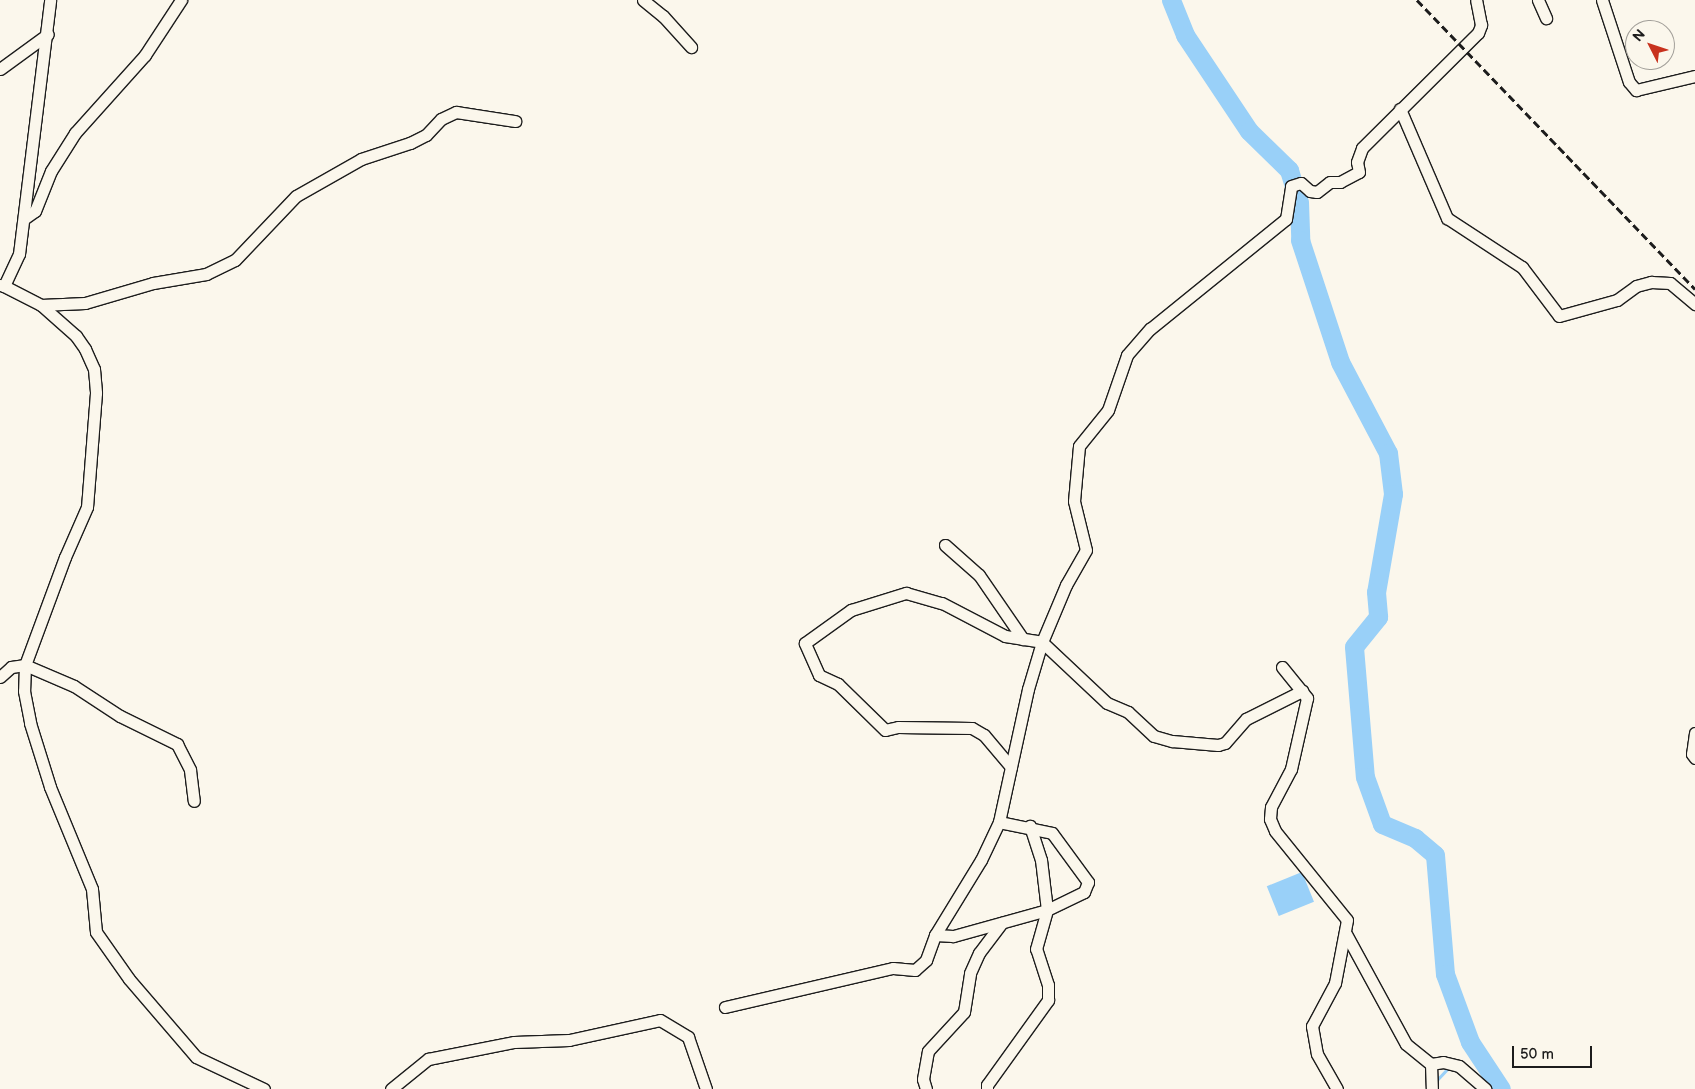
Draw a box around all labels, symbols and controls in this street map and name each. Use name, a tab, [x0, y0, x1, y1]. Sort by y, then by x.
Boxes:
north arrow	[1625, 20, 1675, 70]
text: N	[1629, 26, 1649, 45]
scale bar	[1515, 1036, 1595, 1068]
text: 50 m	[1520, 1045, 1554, 1064]

